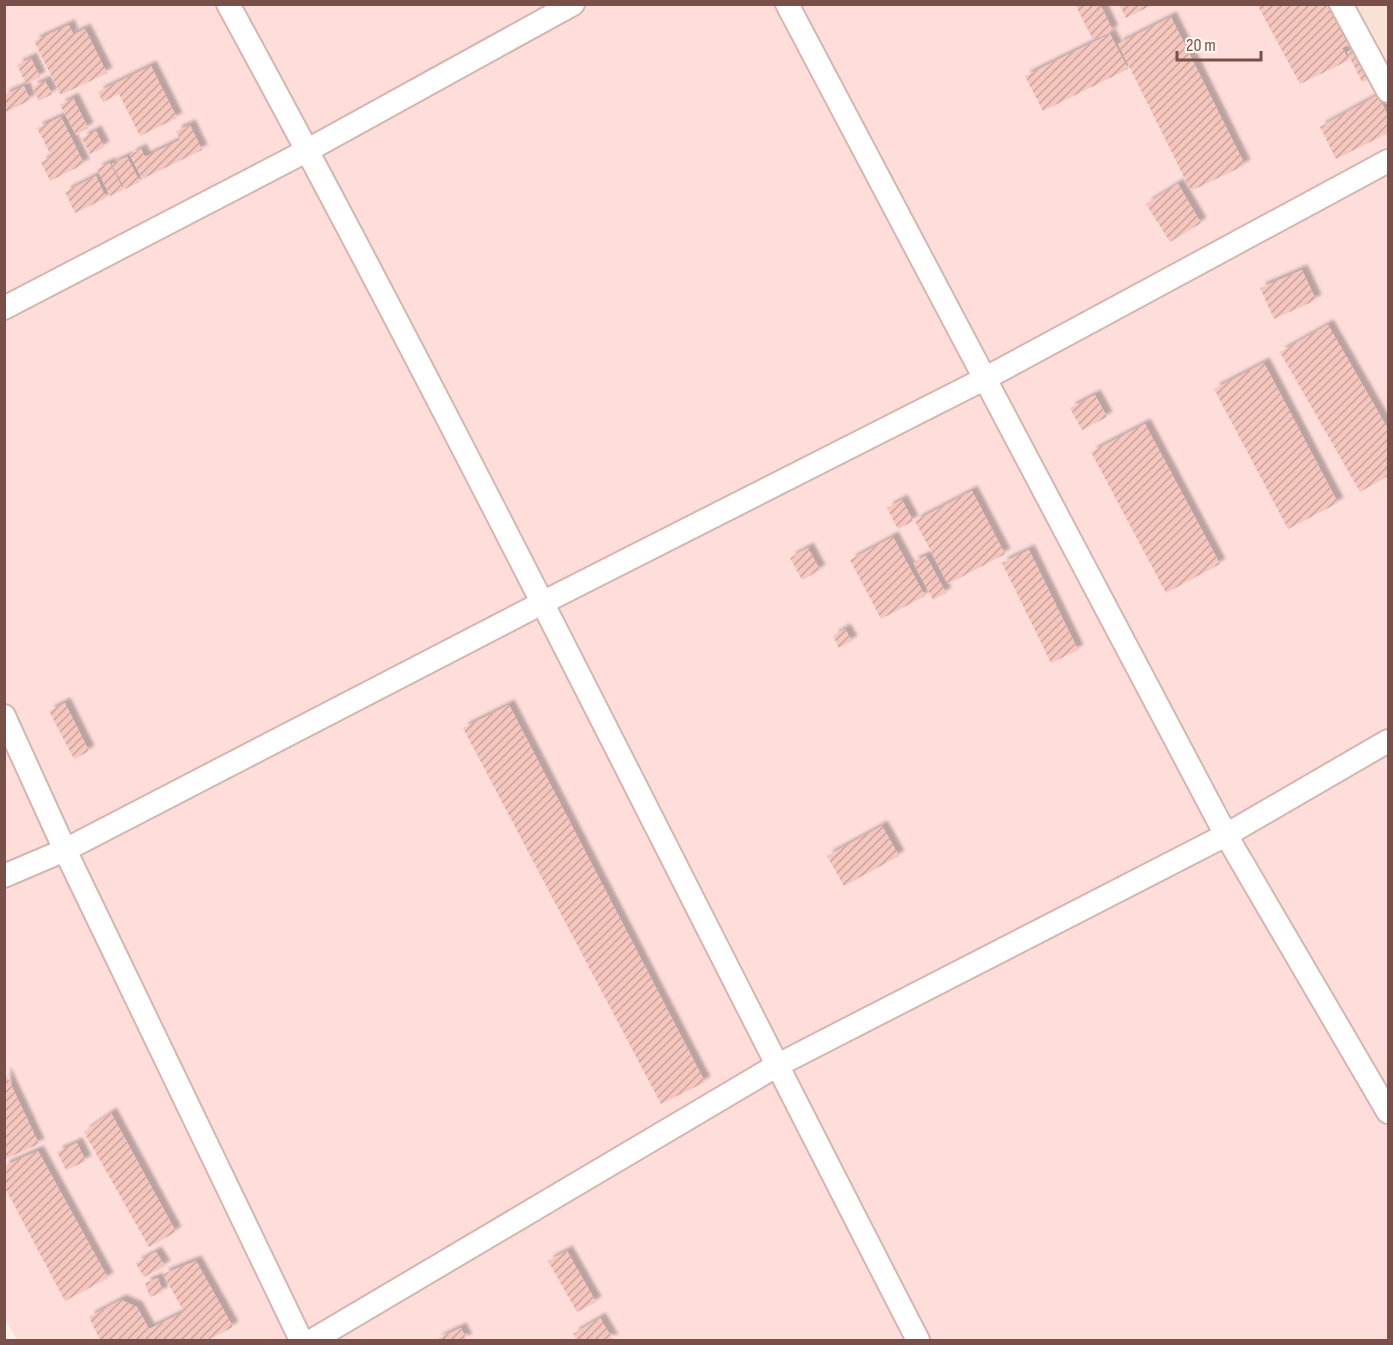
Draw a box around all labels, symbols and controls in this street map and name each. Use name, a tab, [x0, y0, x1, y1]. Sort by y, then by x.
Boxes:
scale bar	[1177, 24, 1261, 62]
text: 20 m	[1186, 35, 1216, 56]

